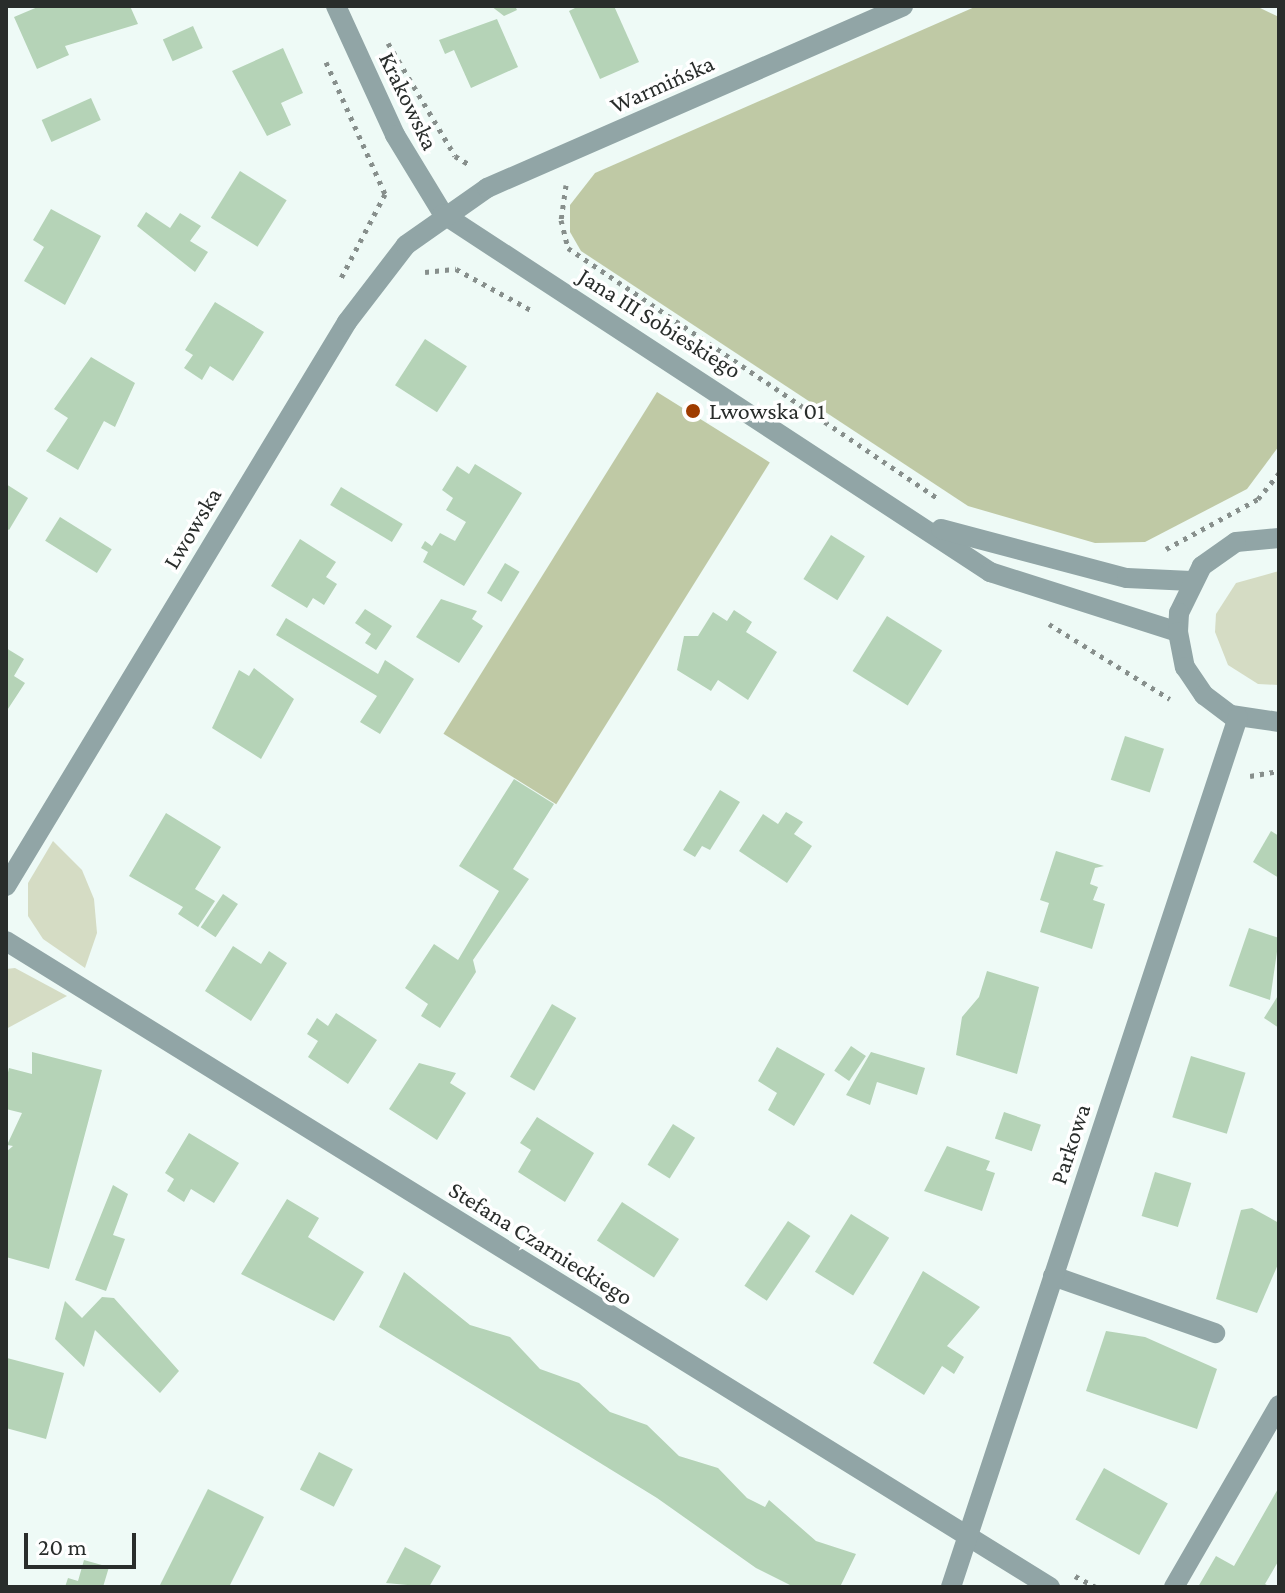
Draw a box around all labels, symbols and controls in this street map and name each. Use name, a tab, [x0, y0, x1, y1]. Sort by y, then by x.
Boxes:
street label: Krakowska	[373, 47, 445, 155]
street label: Warmińska	[605, 48, 719, 120]
street label: Jana III Sobieskiego	[573, 261, 747, 385]
place label: Lwowska 01	[709, 397, 825, 425]
marker: Lwowska 01	[684, 402, 702, 420]
street label: Lwowska	[156, 482, 228, 574]
street label: Parkowa	[1043, 1100, 1097, 1188]
street label: Stefana Czarnieckiego	[444, 1175, 638, 1311]
scale bar	[28, 1517, 140, 1567]
text: 20 m	[38, 1533, 87, 1560]

